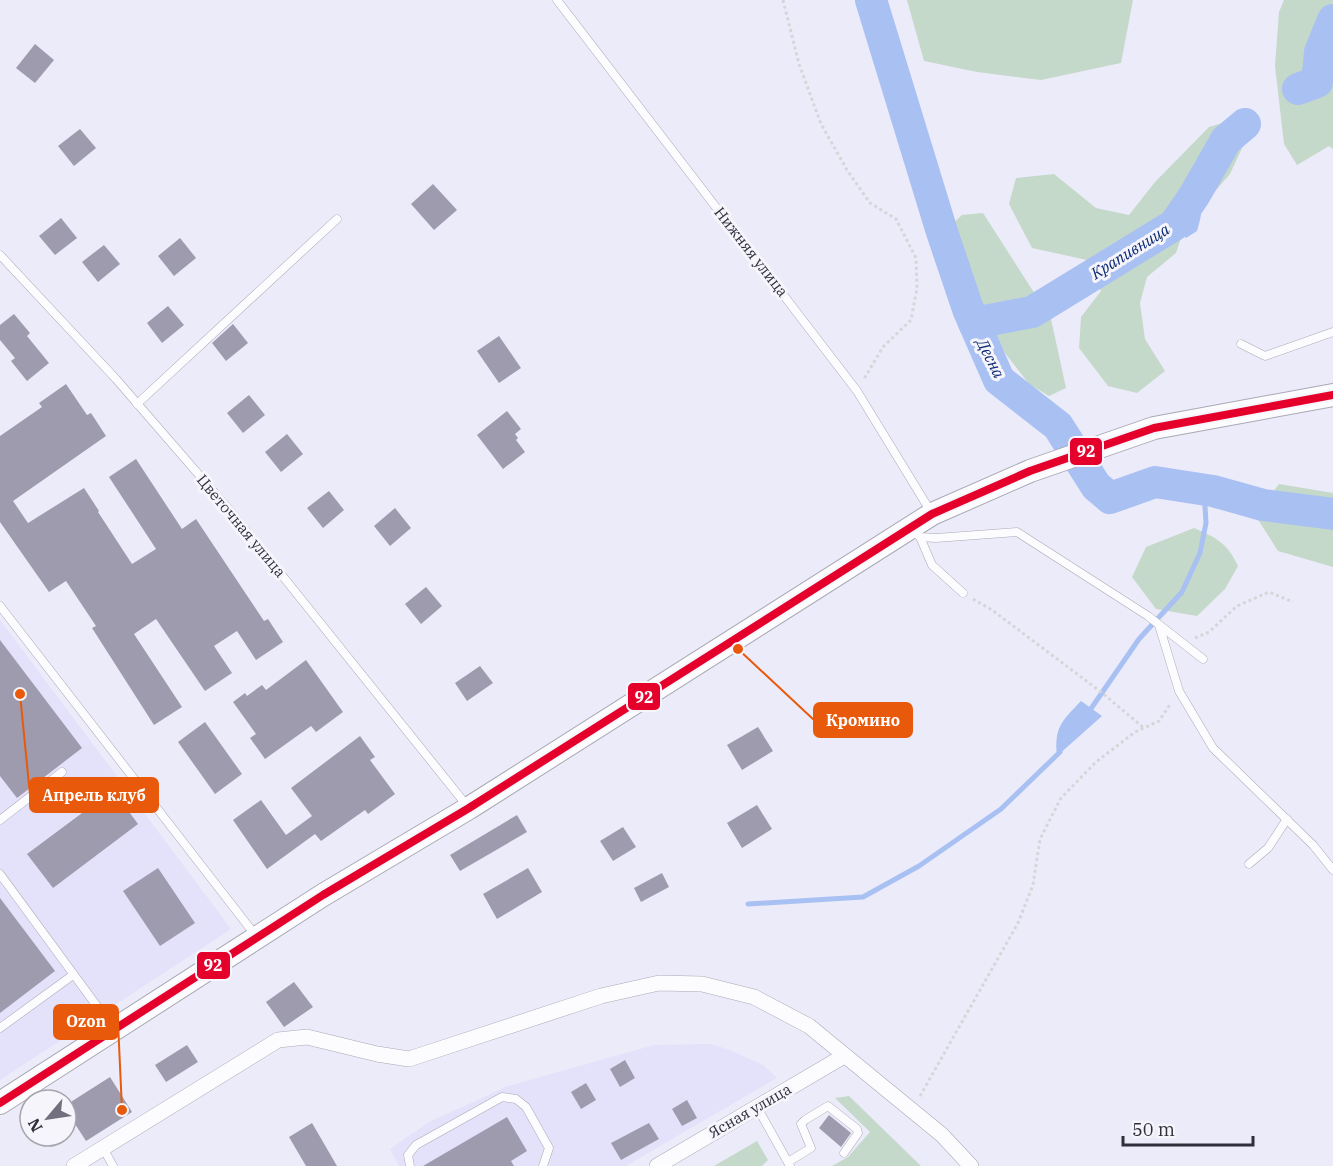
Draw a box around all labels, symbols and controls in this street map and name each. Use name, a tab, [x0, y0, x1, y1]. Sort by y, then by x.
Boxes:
street label: Нижняя улица	[710, 203, 792, 300]
water label: Крапивница	[1086, 219, 1173, 284]
water label: Десна	[972, 333, 1010, 382]
line badge: 92	[1069, 437, 1103, 466]
text: 92	[1076, 441, 1096, 461]
street label: Цветочная улица	[193, 470, 290, 581]
line badge: 92	[627, 682, 661, 711]
text: 92	[634, 687, 654, 707]
callout: Кромино	[814, 703, 912, 737]
text: Кромино	[826, 710, 900, 730]
callout: Апрель клуб	[30, 778, 158, 812]
text: Апрель клуб	[42, 785, 146, 805]
line badge: 92	[196, 951, 231, 980]
text: 92	[203, 955, 223, 975]
callout: Ozon	[54, 1005, 118, 1039]
text: Ozon	[66, 1011, 106, 1031]
street label: Ясная улица	[705, 1079, 795, 1142]
north arrow	[18, 1088, 78, 1148]
scale bar	[1123, 1109, 1254, 1147]
text: N	[23, 1115, 47, 1136]
text: 50 m	[1132, 1118, 1175, 1141]

